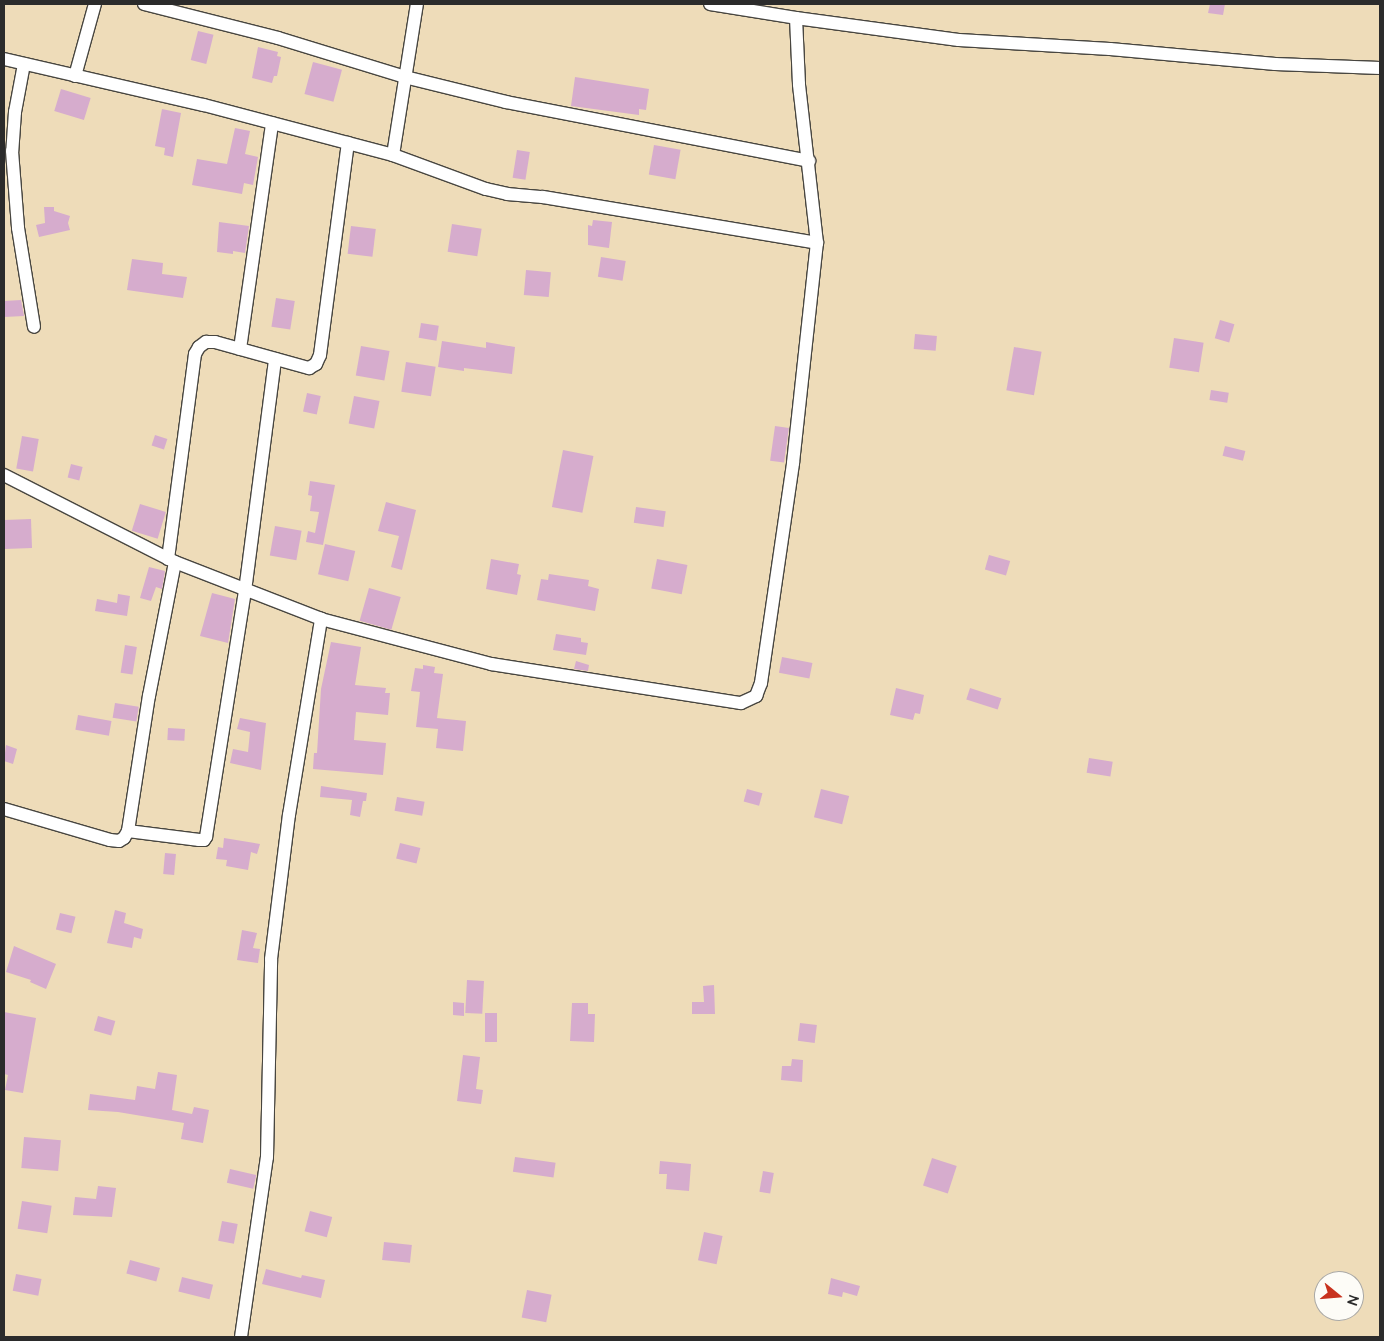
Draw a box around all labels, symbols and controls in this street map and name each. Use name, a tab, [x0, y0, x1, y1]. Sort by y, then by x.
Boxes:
north arrow	[1314, 1271, 1364, 1321]
text: N	[1342, 1293, 1363, 1307]

